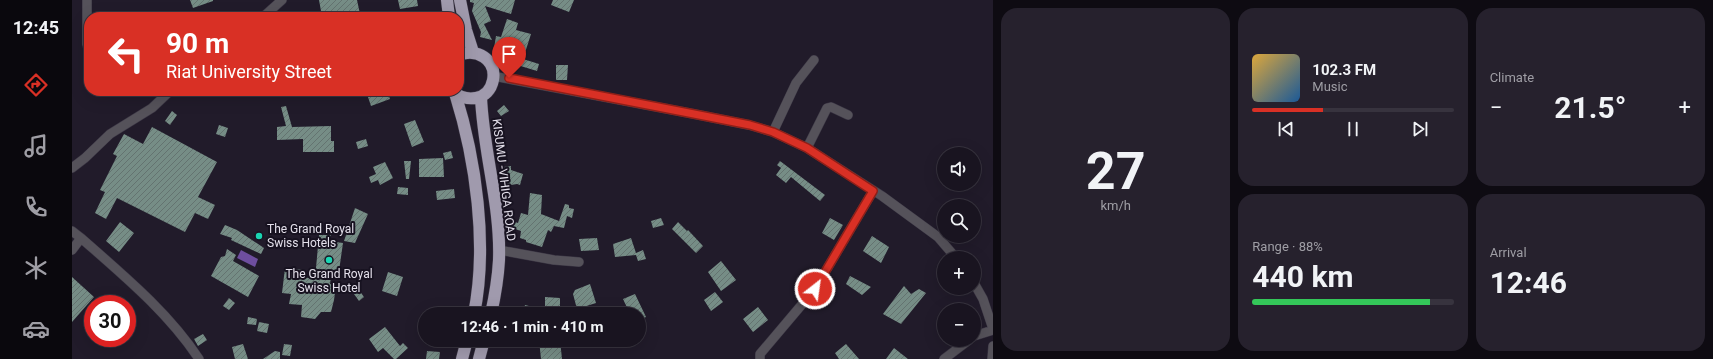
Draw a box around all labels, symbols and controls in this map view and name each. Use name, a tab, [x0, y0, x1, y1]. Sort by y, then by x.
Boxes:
text: 12:45	[13, 17, 59, 38]
text: 90 m	[166, 27, 229, 60]
icon: left	[100, 28, 152, 80]
pin	[492, 37, 526, 78]
icon: arrive	[498, 43, 520, 65]
text: Riat University Street	[166, 61, 332, 82]
text: 102.3 FM	[1312, 61, 1376, 79]
text: Climate	[1490, 70, 1534, 85]
icon: directions	[22, 71, 50, 99]
text: Music	[1312, 79, 1348, 94]
text: 21.5°	[1554, 90, 1626, 125]
text: −	[1490, 95, 1502, 120]
text: +	[1679, 95, 1691, 120]
street label: KISUMU -VIHIGA ROAD	[490, 118, 518, 242]
icon: previous	[1275, 118, 1297, 140]
icon: pause	[1342, 118, 1364, 140]
icon: next	[1409, 118, 1431, 140]
icon: music	[22, 132, 50, 160]
text: 27	[1086, 141, 1146, 202]
map controls	[937, 147, 981, 347]
button: sound	[937, 147, 981, 191]
icon: phone	[22, 193, 50, 221]
text: km/h	[1100, 198, 1131, 213]
button: search	[937, 199, 981, 243]
place label: The Grand Royal Swiss Hotels	[267, 222, 354, 250]
marker: The Grand Royal Swiss Hotels	[254, 231, 264, 241]
text: Range · 88%	[1252, 239, 1323, 254]
text: Arrival	[1490, 245, 1527, 260]
button: +	[937, 251, 981, 295]
icon: climate	[22, 254, 50, 282]
marker: The Grand Royal Swiss Hotel	[324, 255, 334, 265]
text: 440 km	[1252, 259, 1353, 294]
text: 12:46	[1490, 265, 1567, 300]
place label: The Grand Royal Swiss Hotel	[285, 267, 373, 295]
position arrow	[794, 268, 836, 310]
speed limit sign: 30	[84, 295, 136, 347]
button: −	[937, 303, 981, 347]
icon: car	[22, 315, 50, 343]
text: 12:46 · 1 min · 410 m	[461, 318, 603, 336]

